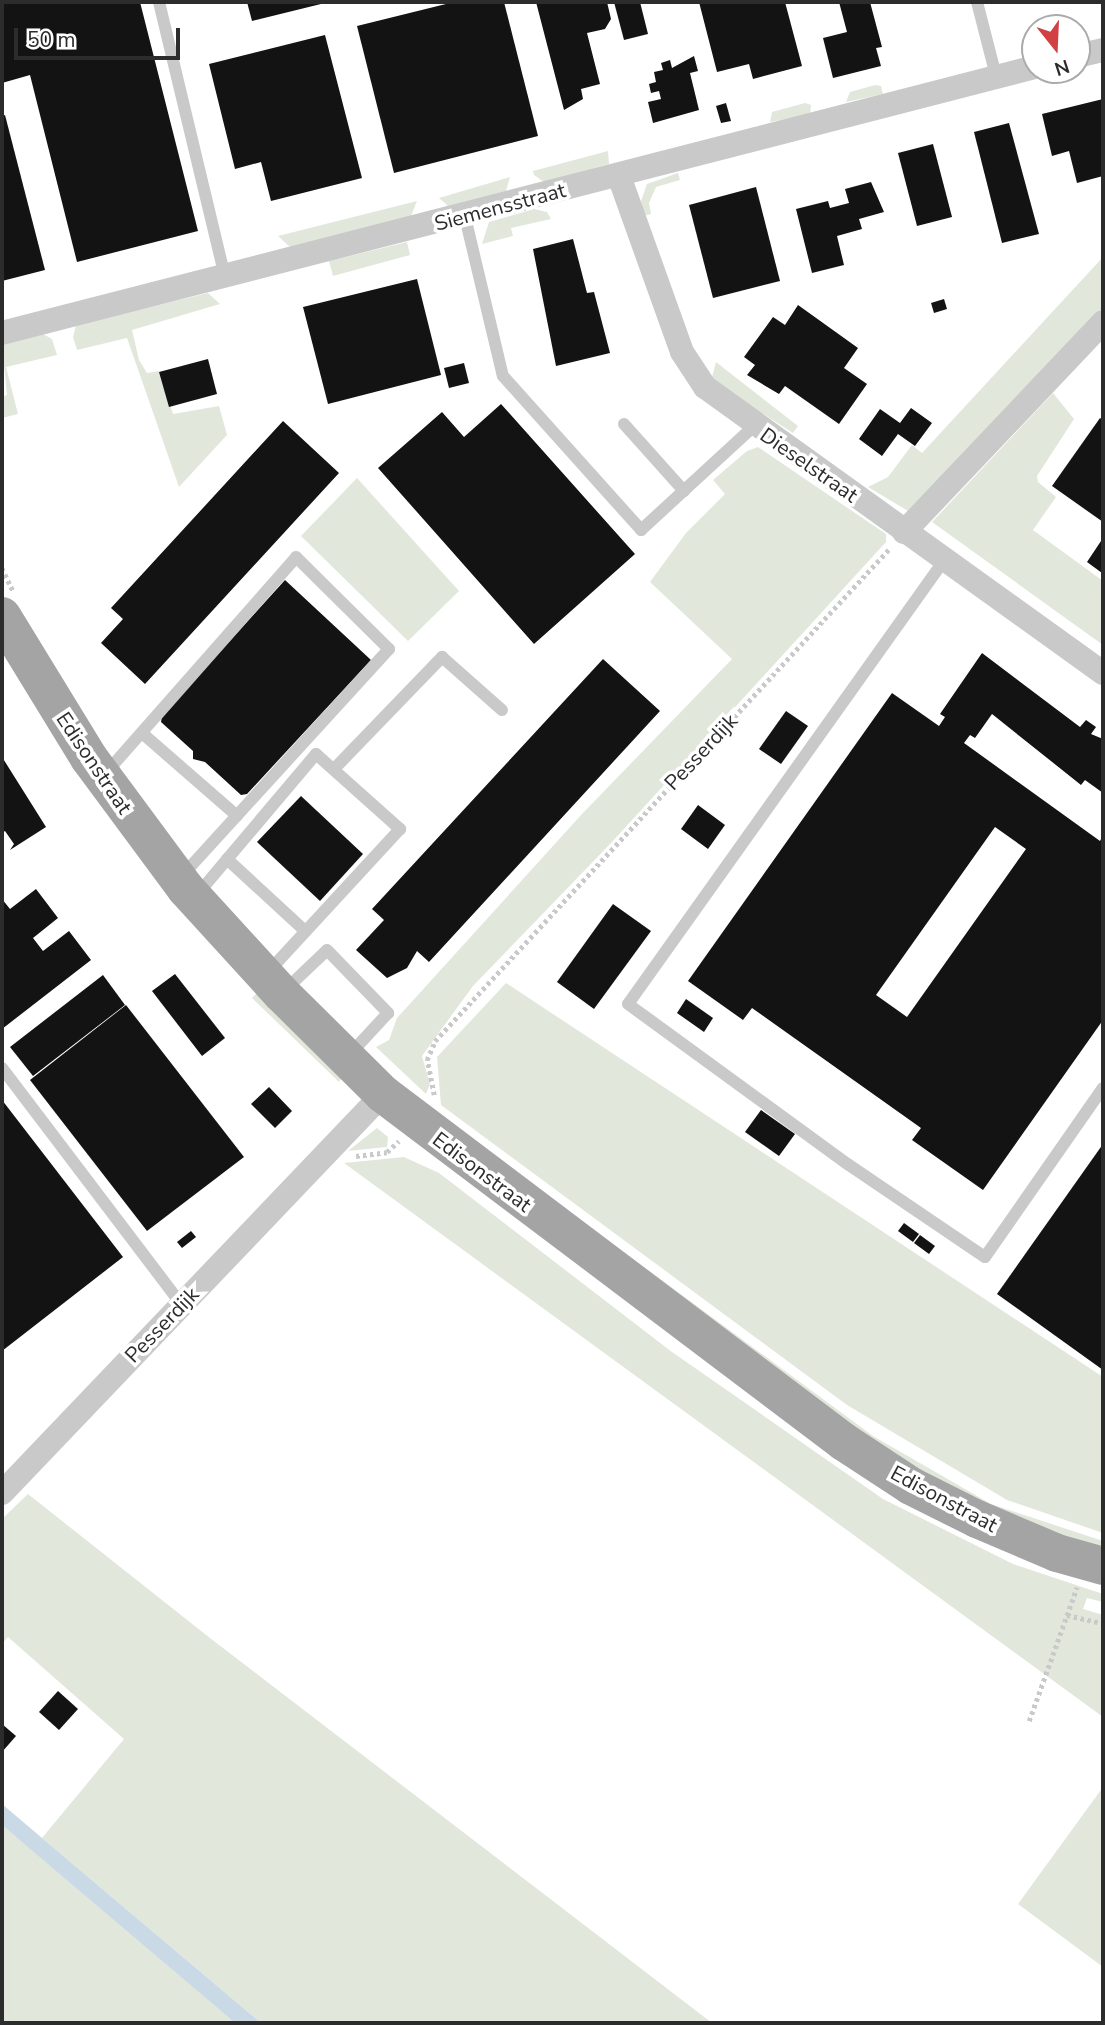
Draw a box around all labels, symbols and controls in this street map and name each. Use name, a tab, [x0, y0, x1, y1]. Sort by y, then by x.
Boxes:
scale bar	[18, 14, 184, 58]
north arrow	[1021, 14, 1091, 84]
text: 50 m	[27, 26, 76, 54]
text: N	[1051, 53, 1073, 82]
street label: Siemensstraat	[432, 177, 568, 237]
street label: Dieselstraat	[755, 422, 863, 508]
street label: Edisonstraat	[51, 707, 137, 819]
street label: Pesserdijk	[659, 709, 743, 795]
street label: Edisonstraat	[428, 1127, 536, 1217]
street label: Pesserdijk	[120, 1282, 204, 1368]
street label: Edisonstraat	[886, 1460, 1002, 1538]

